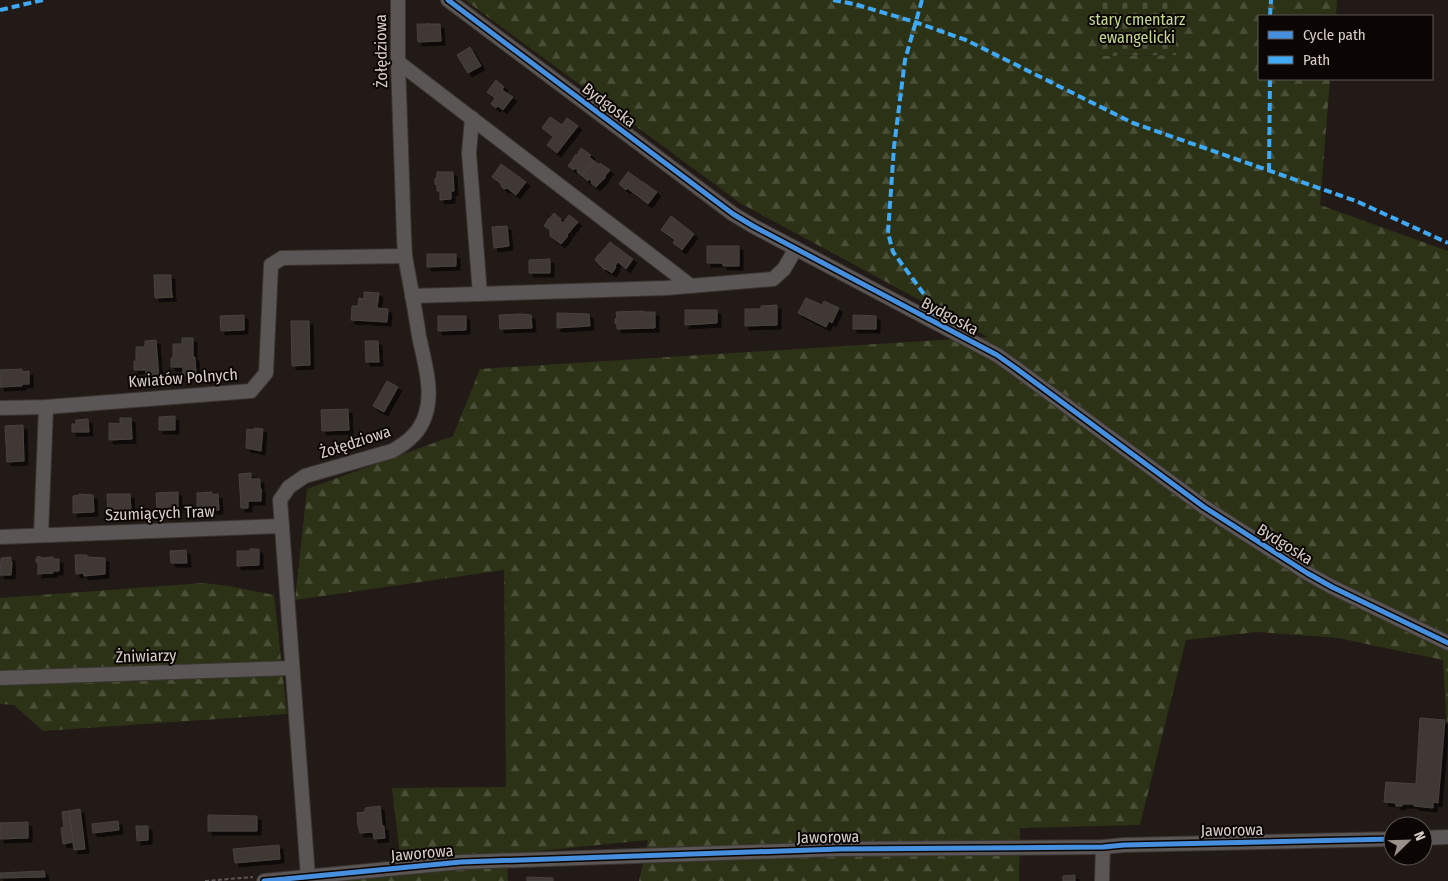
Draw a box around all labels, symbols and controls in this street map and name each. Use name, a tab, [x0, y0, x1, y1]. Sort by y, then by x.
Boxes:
park label: stary cmentarz ewangelicki	[1089, 10, 1185, 47]
street label: Żołędziowa	[371, 14, 391, 88]
legend	[1258, 15, 1433, 80]
text: Cycle path	[1303, 26, 1366, 44]
text: Path	[1303, 51, 1330, 69]
street label: Bydgoska	[579, 79, 640, 131]
street label: Bydgoska	[918, 293, 982, 339]
street label: Kwiatów Polnych	[128, 365, 238, 391]
street label: Żołędziowa	[317, 422, 393, 462]
street label: Szumiących Traw	[105, 502, 216, 525]
street label: Bydgoska	[1254, 520, 1316, 569]
street label: Żniwiarzy	[115, 645, 178, 667]
north arrow	[1383, 816, 1433, 866]
street label: Jaworowa	[1200, 820, 1264, 840]
street label: Jaworowa	[796, 827, 860, 847]
text: N	[1410, 829, 1429, 843]
street label: Jaworowa	[390, 841, 454, 865]

